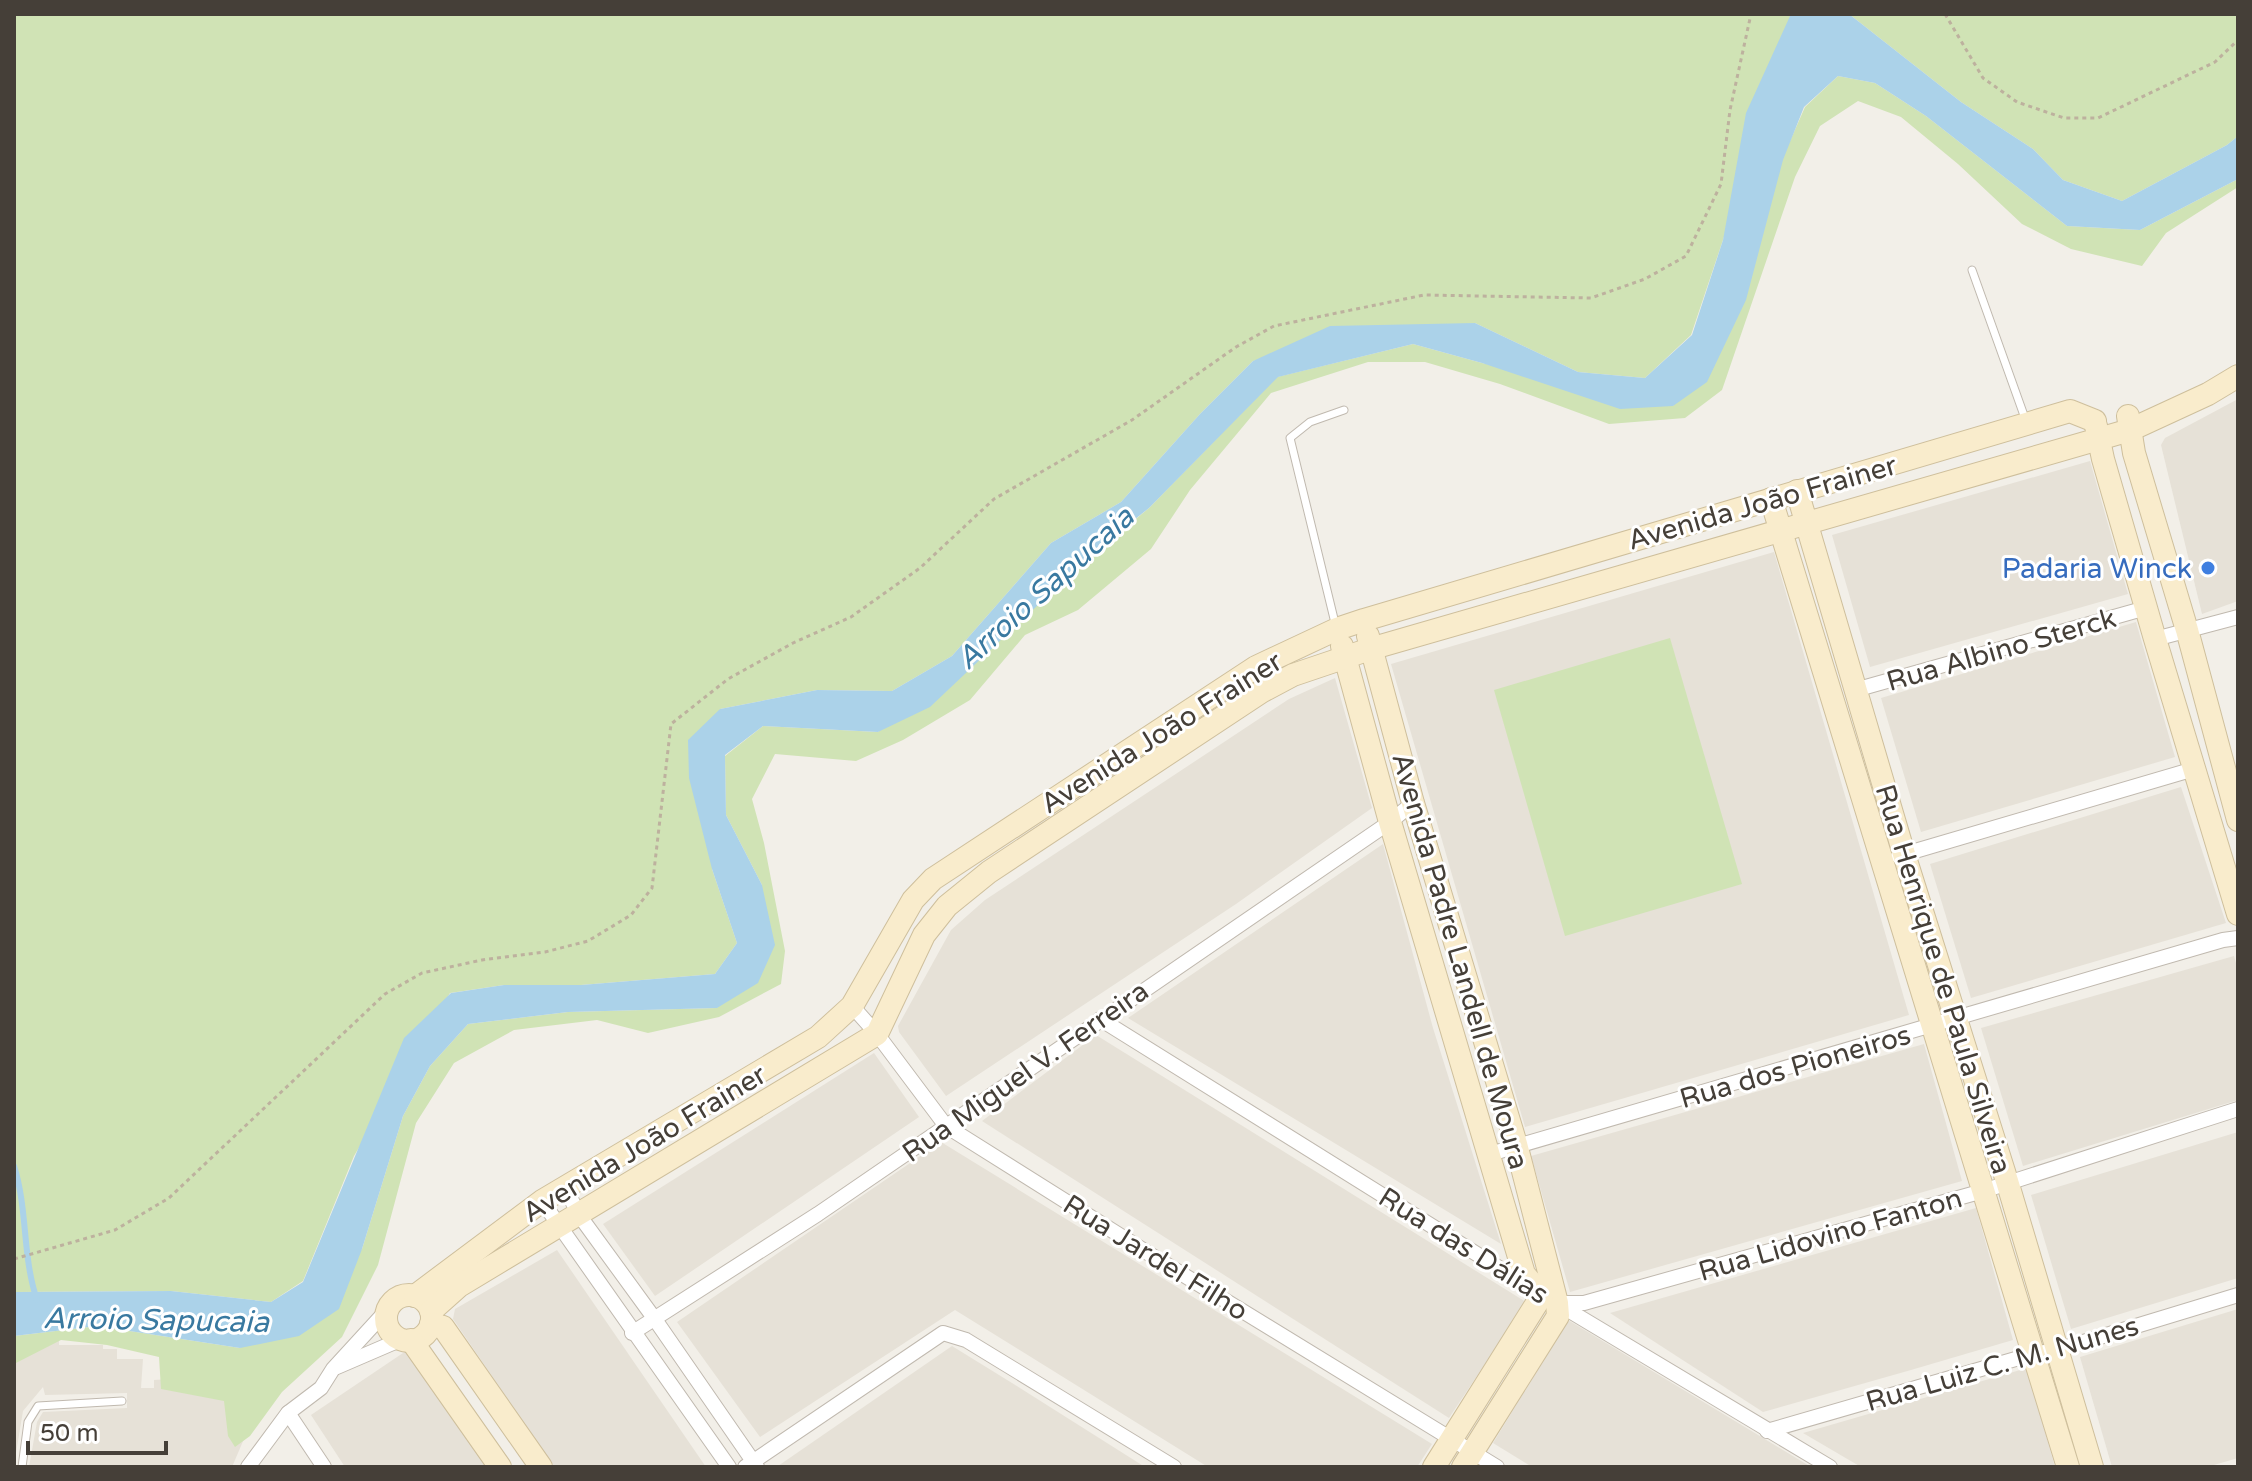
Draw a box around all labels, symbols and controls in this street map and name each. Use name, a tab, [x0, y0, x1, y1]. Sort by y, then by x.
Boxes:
street label: Avenida João Frainer	[1624, 448, 1901, 558]
water label: Arroio Sapucaia	[949, 498, 1143, 678]
place label: Padaria Winck	[2002, 552, 2192, 586]
marker: Padaria Winck	[2199, 559, 2217, 577]
street label: Rua Albino Sterck	[1883, 601, 2120, 699]
street label: Avenida João Frainer	[1034, 644, 1289, 821]
street label: Avenida Padre Landell de Moura	[1384, 749, 1536, 1173]
street label: Rua Henrique de Paula Silveira	[1867, 780, 2019, 1178]
street label: Rua Miguel V. Ferreira	[896, 974, 1155, 1170]
street label: Rua dos Pioneiros	[1676, 1018, 1915, 1116]
street label: Avenida João Frainer	[516, 1057, 773, 1230]
street label: Rua das Dálias	[1372, 1180, 1555, 1312]
street label: Rua Lidovino Fanton	[1695, 1181, 1966, 1289]
street label: Rua Jardel Filho	[1057, 1187, 1254, 1328]
water label: Arroio Sapucaia	[43, 1300, 271, 1341]
street label: Rua Luiz C. M. Nunes	[1862, 1309, 2143, 1419]
scale bar	[28, 1405, 166, 1455]
text: 50 m	[40, 1419, 98, 1448]

